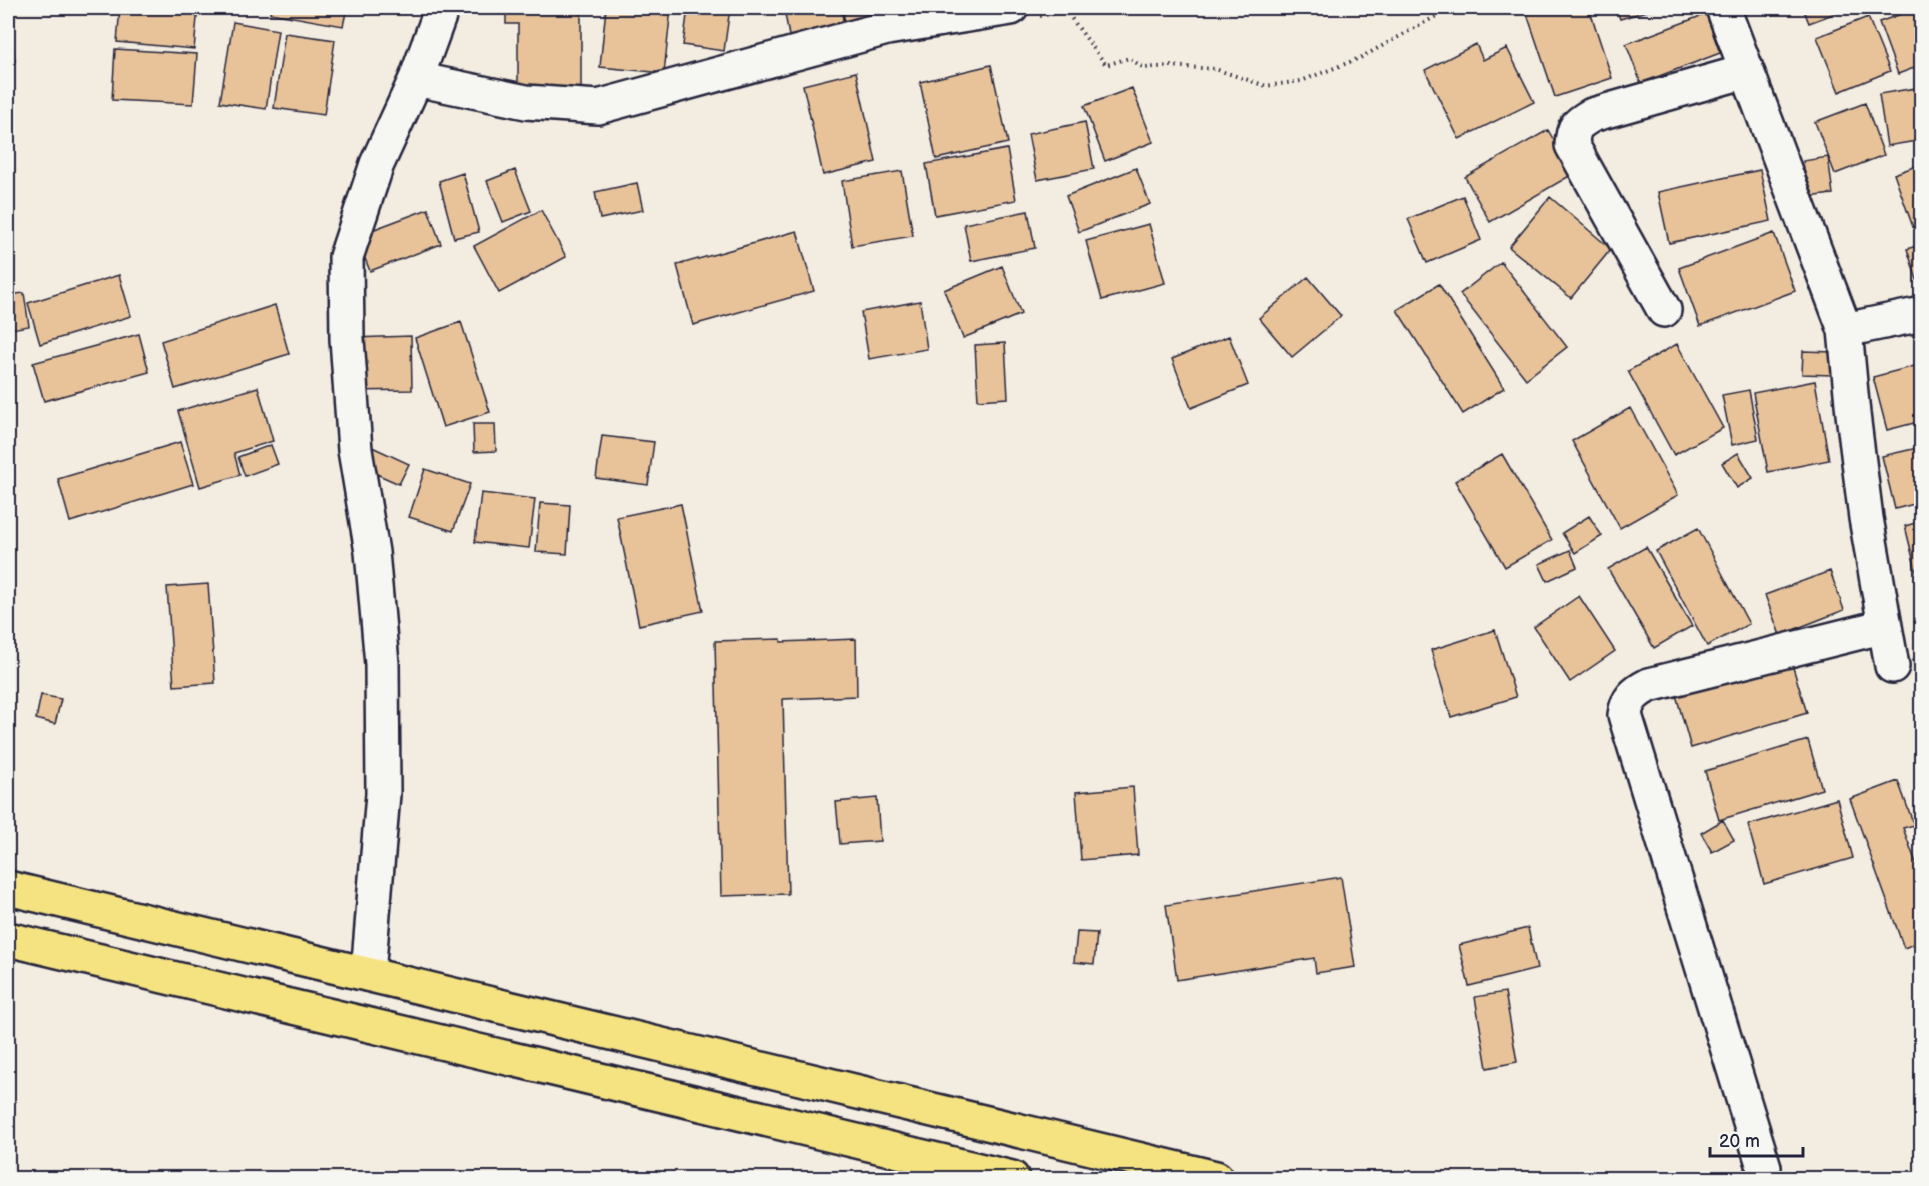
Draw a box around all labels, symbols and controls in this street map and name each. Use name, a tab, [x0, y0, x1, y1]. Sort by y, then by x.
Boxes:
scale bar	[1710, 1120, 1803, 1158]
text: 20 m	[1719, 1131, 1760, 1152]

